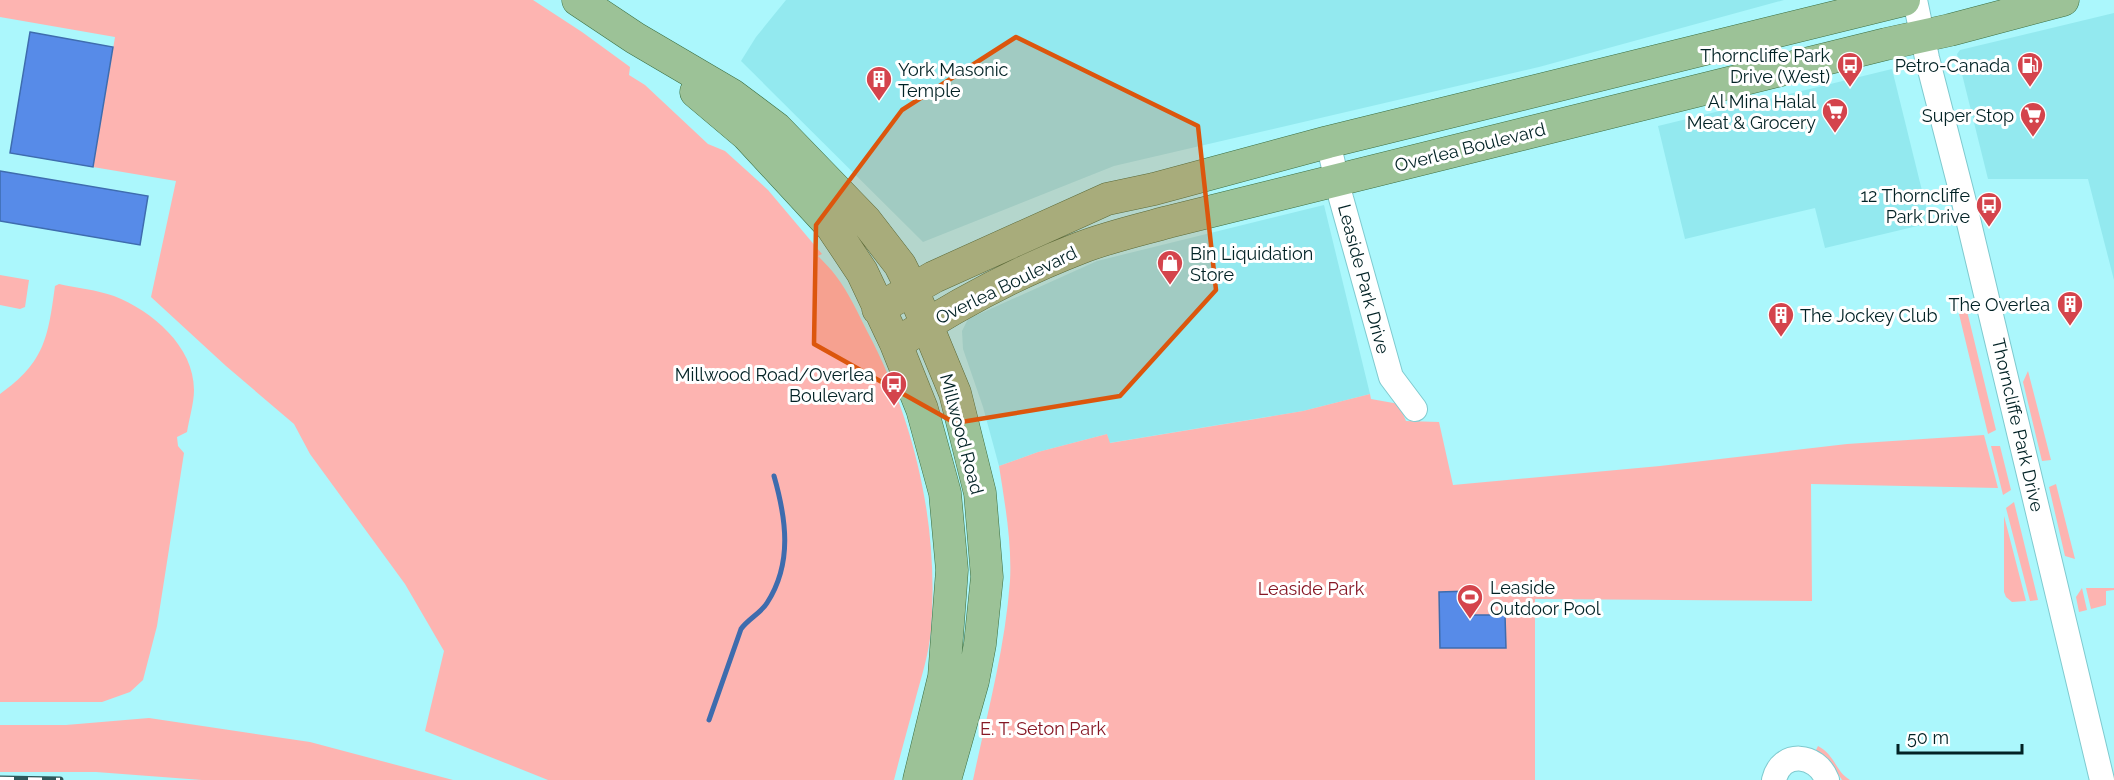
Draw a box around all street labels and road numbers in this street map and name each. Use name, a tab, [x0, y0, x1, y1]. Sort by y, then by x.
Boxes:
street label: Overlea Boulevard	[1392, 118, 1548, 176]
street label: Leaside Park Drive	[1334, 202, 1394, 356]
street label: Overlea Boulevard	[932, 242, 1080, 328]
street label: Thorncliffe Park Drive	[1988, 336, 2048, 514]
street label: Millwood Road	[936, 371, 988, 497]

